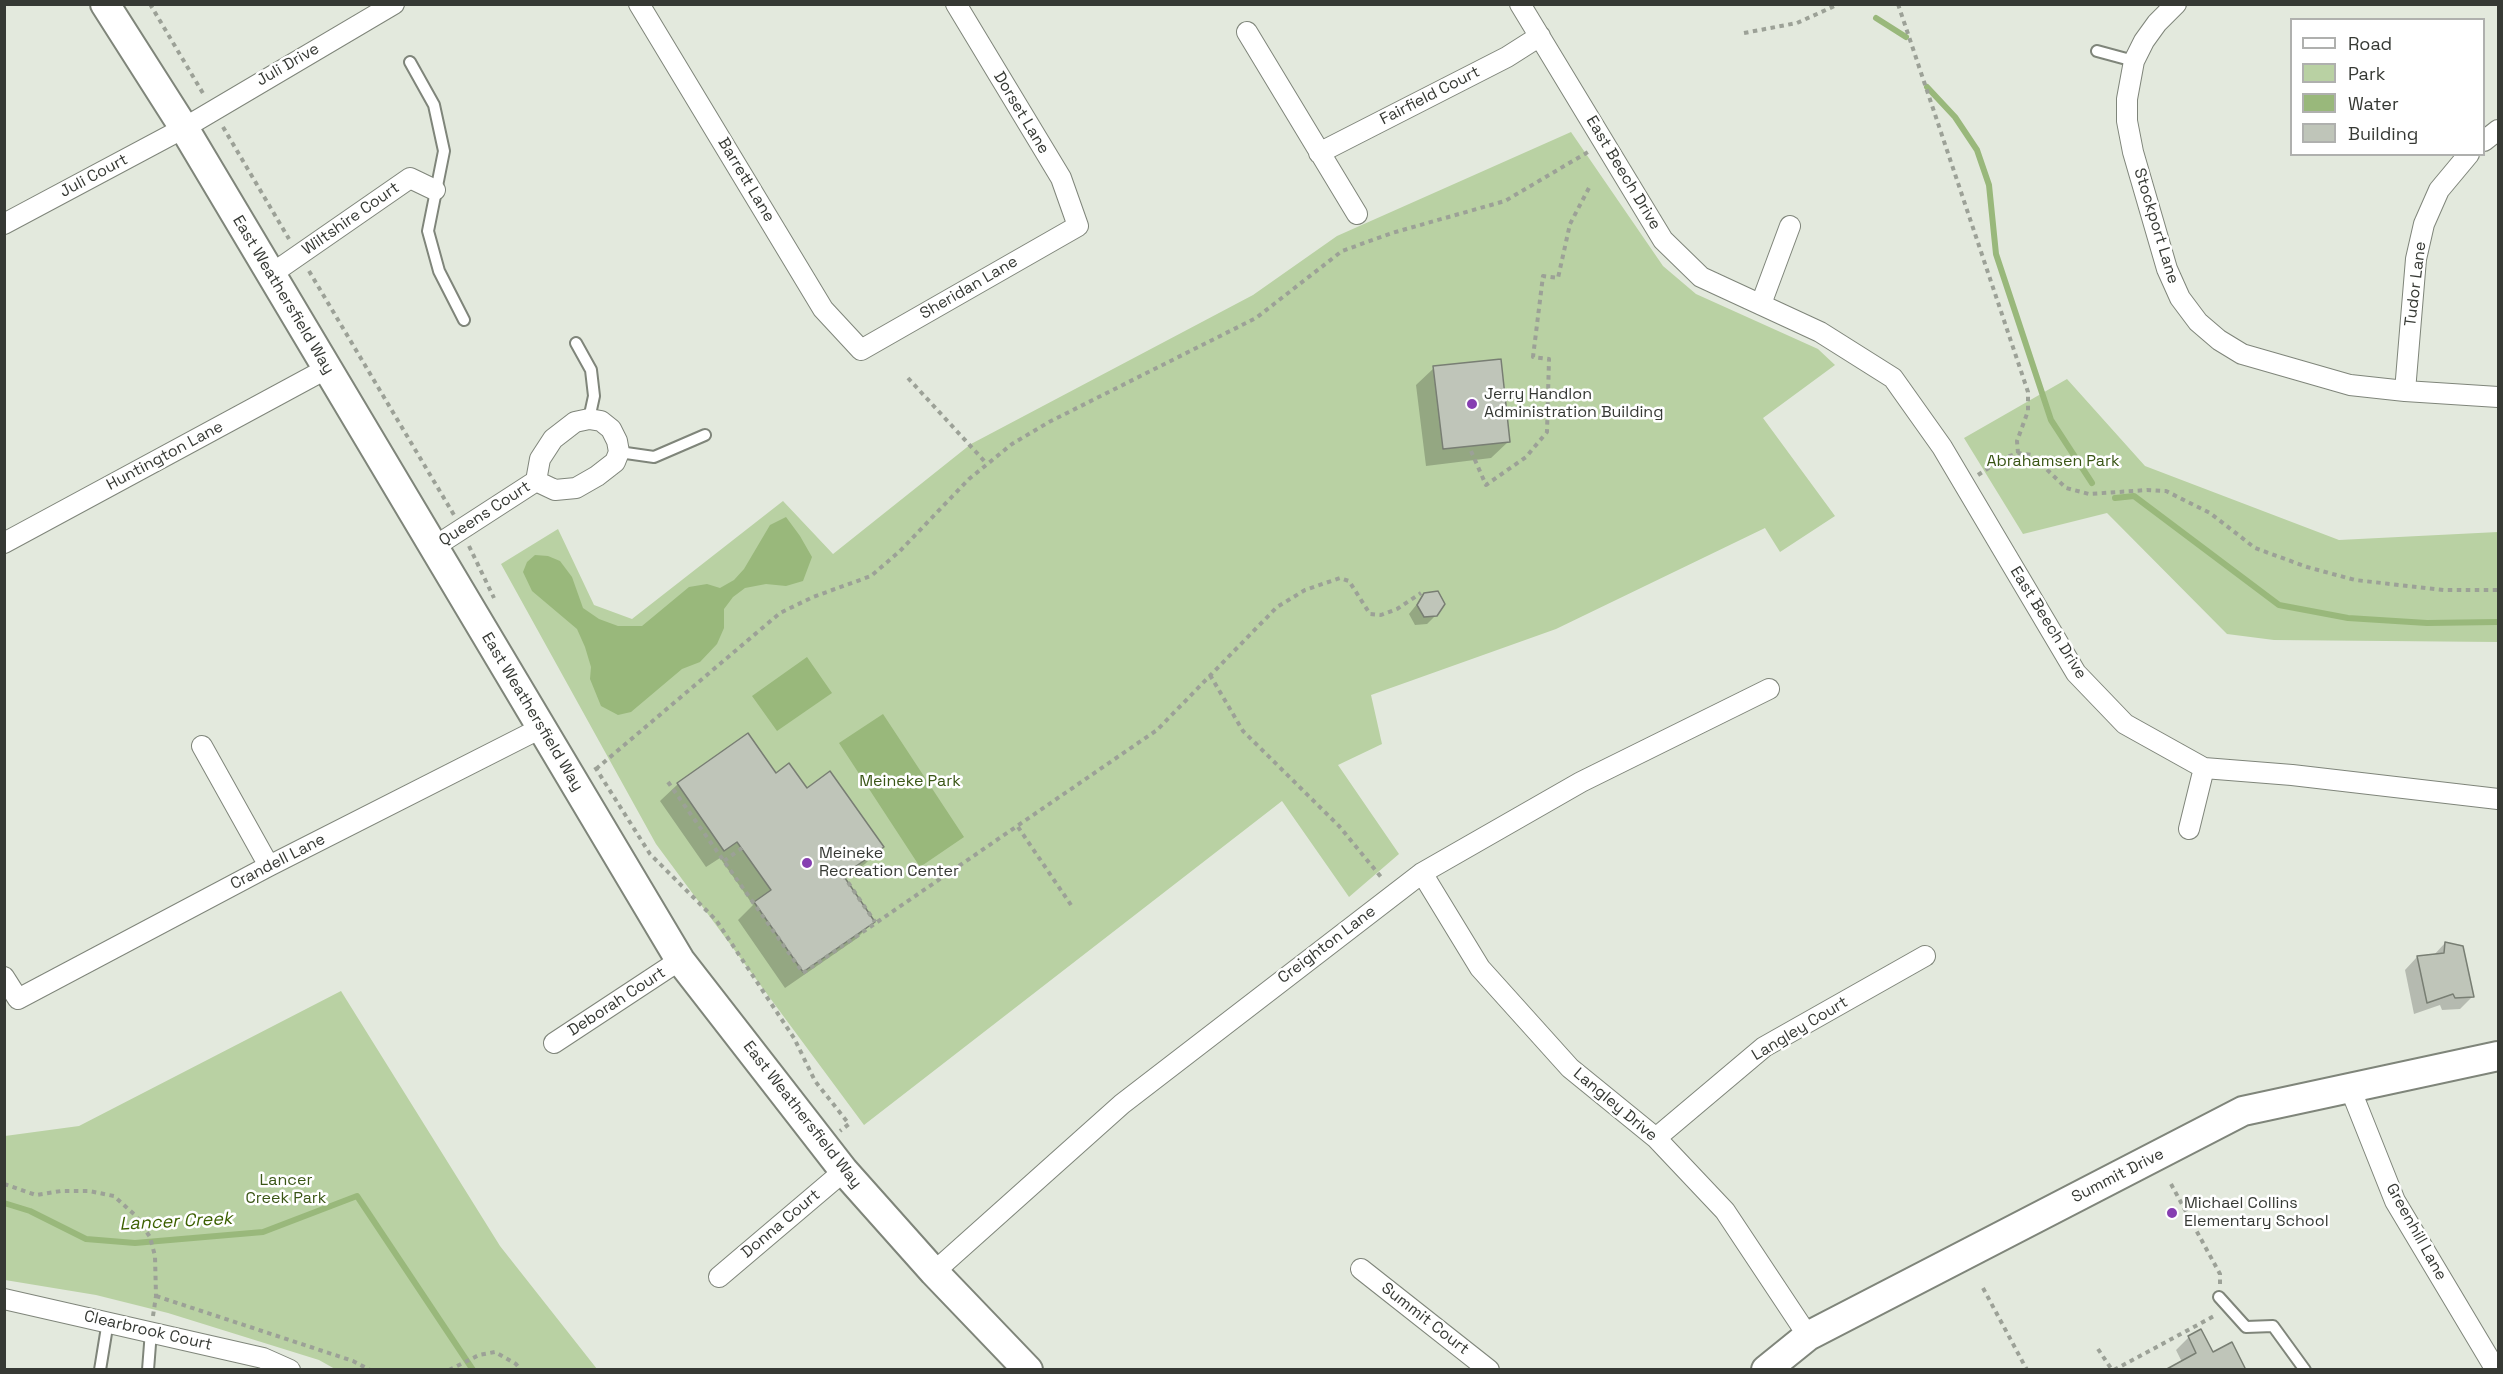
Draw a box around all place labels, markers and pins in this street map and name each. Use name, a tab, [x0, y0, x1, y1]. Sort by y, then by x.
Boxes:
place label: Jerry Handlon Administration Building	[1484, 385, 1663, 423]
marker: Jerry Handlon Administration Building	[1465, 397, 1479, 411]
place label: Meineke Recreation Center	[819, 844, 959, 882]
marker: Meineke Recreation Center	[800, 856, 814, 870]
place label: Michael Collins Elementary School	[2184, 1194, 2329, 1232]
marker: Michael Collins Elementary School	[2165, 1206, 2179, 1220]

